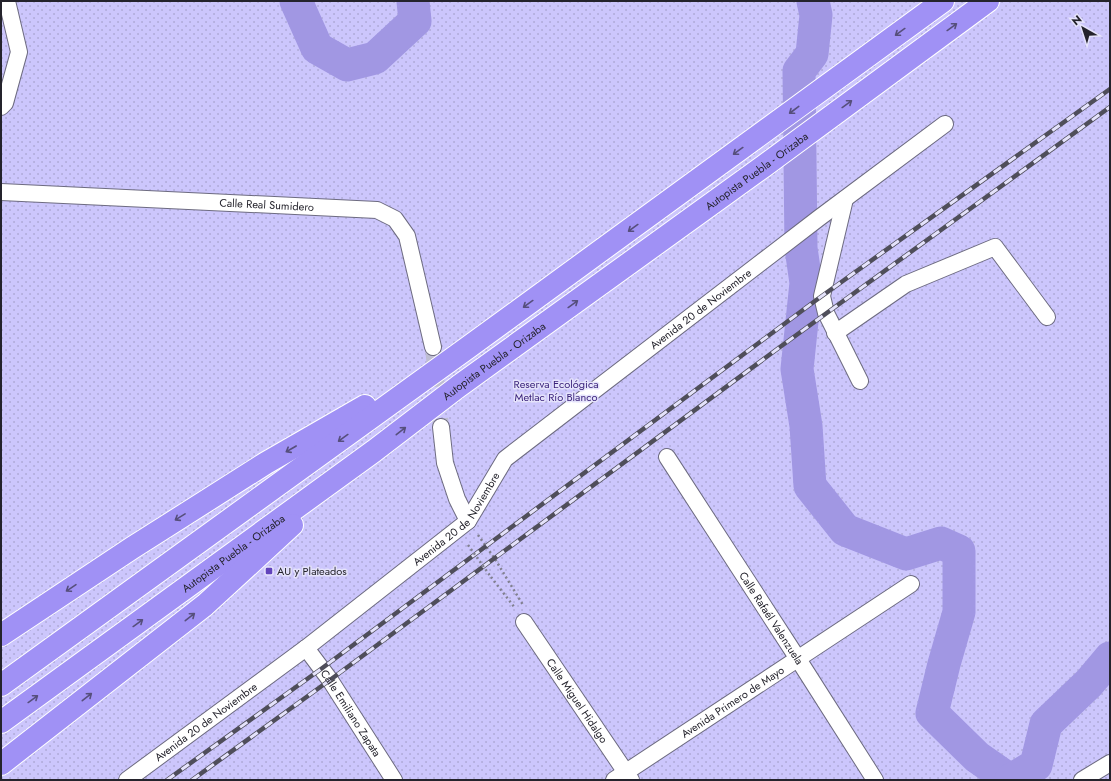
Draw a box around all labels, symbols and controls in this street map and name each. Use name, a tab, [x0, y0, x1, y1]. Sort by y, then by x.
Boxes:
north arrow	[1063, 8, 1103, 48]
text: N	[1068, 11, 1085, 29]
one-way arrow	[947, 23, 958, 31]
one-way arrow	[895, 28, 906, 36]
one-way arrow	[842, 100, 853, 108]
one-way arrow	[789, 106, 800, 114]
street label: Autopista Puebla - Orizaba	[702, 128, 811, 214]
one-way arrow	[732, 147, 743, 155]
street label: Calle Real Sumidero	[219, 194, 314, 215]
one-way arrow	[627, 224, 638, 232]
street label: Avenida 20 de Noviembre	[647, 265, 755, 353]
one-way arrow	[567, 299, 578, 308]
one-way arrow	[522, 300, 533, 308]
street label: Autopista Puebla - Orizaba	[439, 318, 549, 404]
park label: Reserva Ecológica Metlac Río Blanco	[514, 376, 599, 405]
one-way arrow	[395, 426, 406, 435]
one-way arrow	[337, 434, 348, 442]
one-way arrow	[285, 446, 297, 454]
street label: Avenida 20 de Noviembre	[409, 469, 504, 569]
street label: Autopista Puebla - Orizaba	[178, 510, 288, 596]
one-way arrow	[175, 513, 186, 521]
place label: AU y Plateados	[277, 563, 347, 579]
marker: AU y Plateados	[264, 566, 274, 576]
street label: Calle Rafaél Valenzuela	[735, 568, 808, 668]
one-way arrow	[66, 584, 77, 592]
one-way arrow	[184, 613, 195, 621]
one-way arrow	[132, 619, 143, 627]
street label: Calle Miguel Hidalgo	[543, 655, 612, 746]
street label: Avenida Primero de Mayo	[678, 662, 787, 742]
street label: Calle Emiliano Zapata	[317, 666, 385, 760]
street label: Avenida 20 de Noviembre	[151, 678, 261, 765]
one-way arrow	[81, 693, 92, 701]
one-way arrow	[27, 695, 38, 704]

